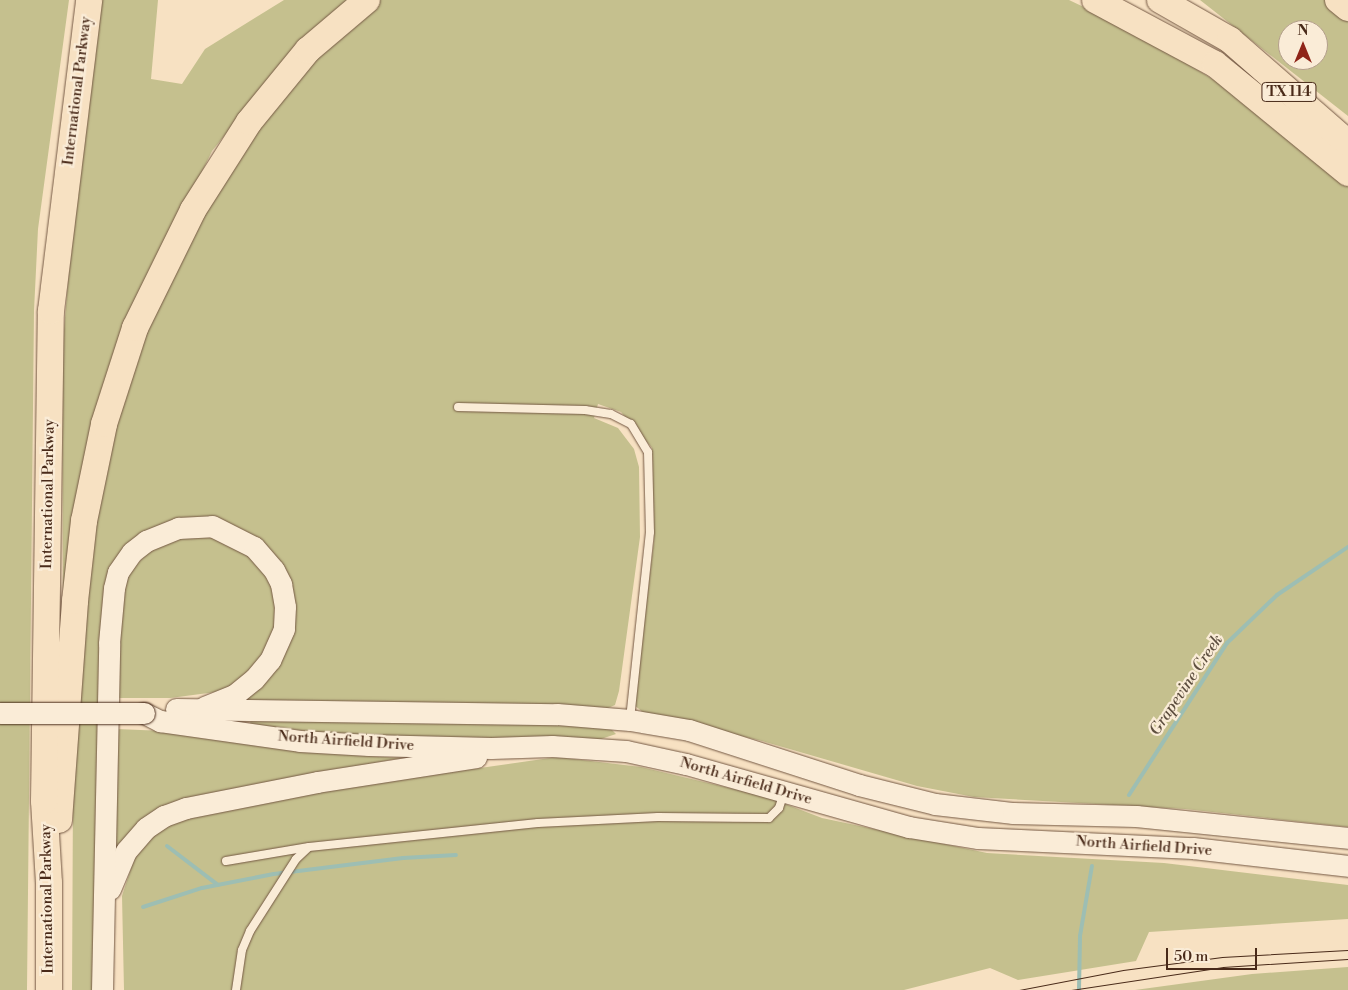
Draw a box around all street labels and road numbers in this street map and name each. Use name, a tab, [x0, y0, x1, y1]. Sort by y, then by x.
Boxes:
street label: International Parkway	[59, 16, 95, 166]
road number: TX 114	[1260, 80, 1318, 104]
street label: International Parkway	[38, 419, 58, 569]
street label: North Airfield Drive	[277, 727, 415, 755]
street label: North Airfield Drive	[678, 753, 814, 809]
street label: International Parkway	[37, 824, 57, 974]
street label: North Airfield Drive	[1075, 832, 1213, 860]

